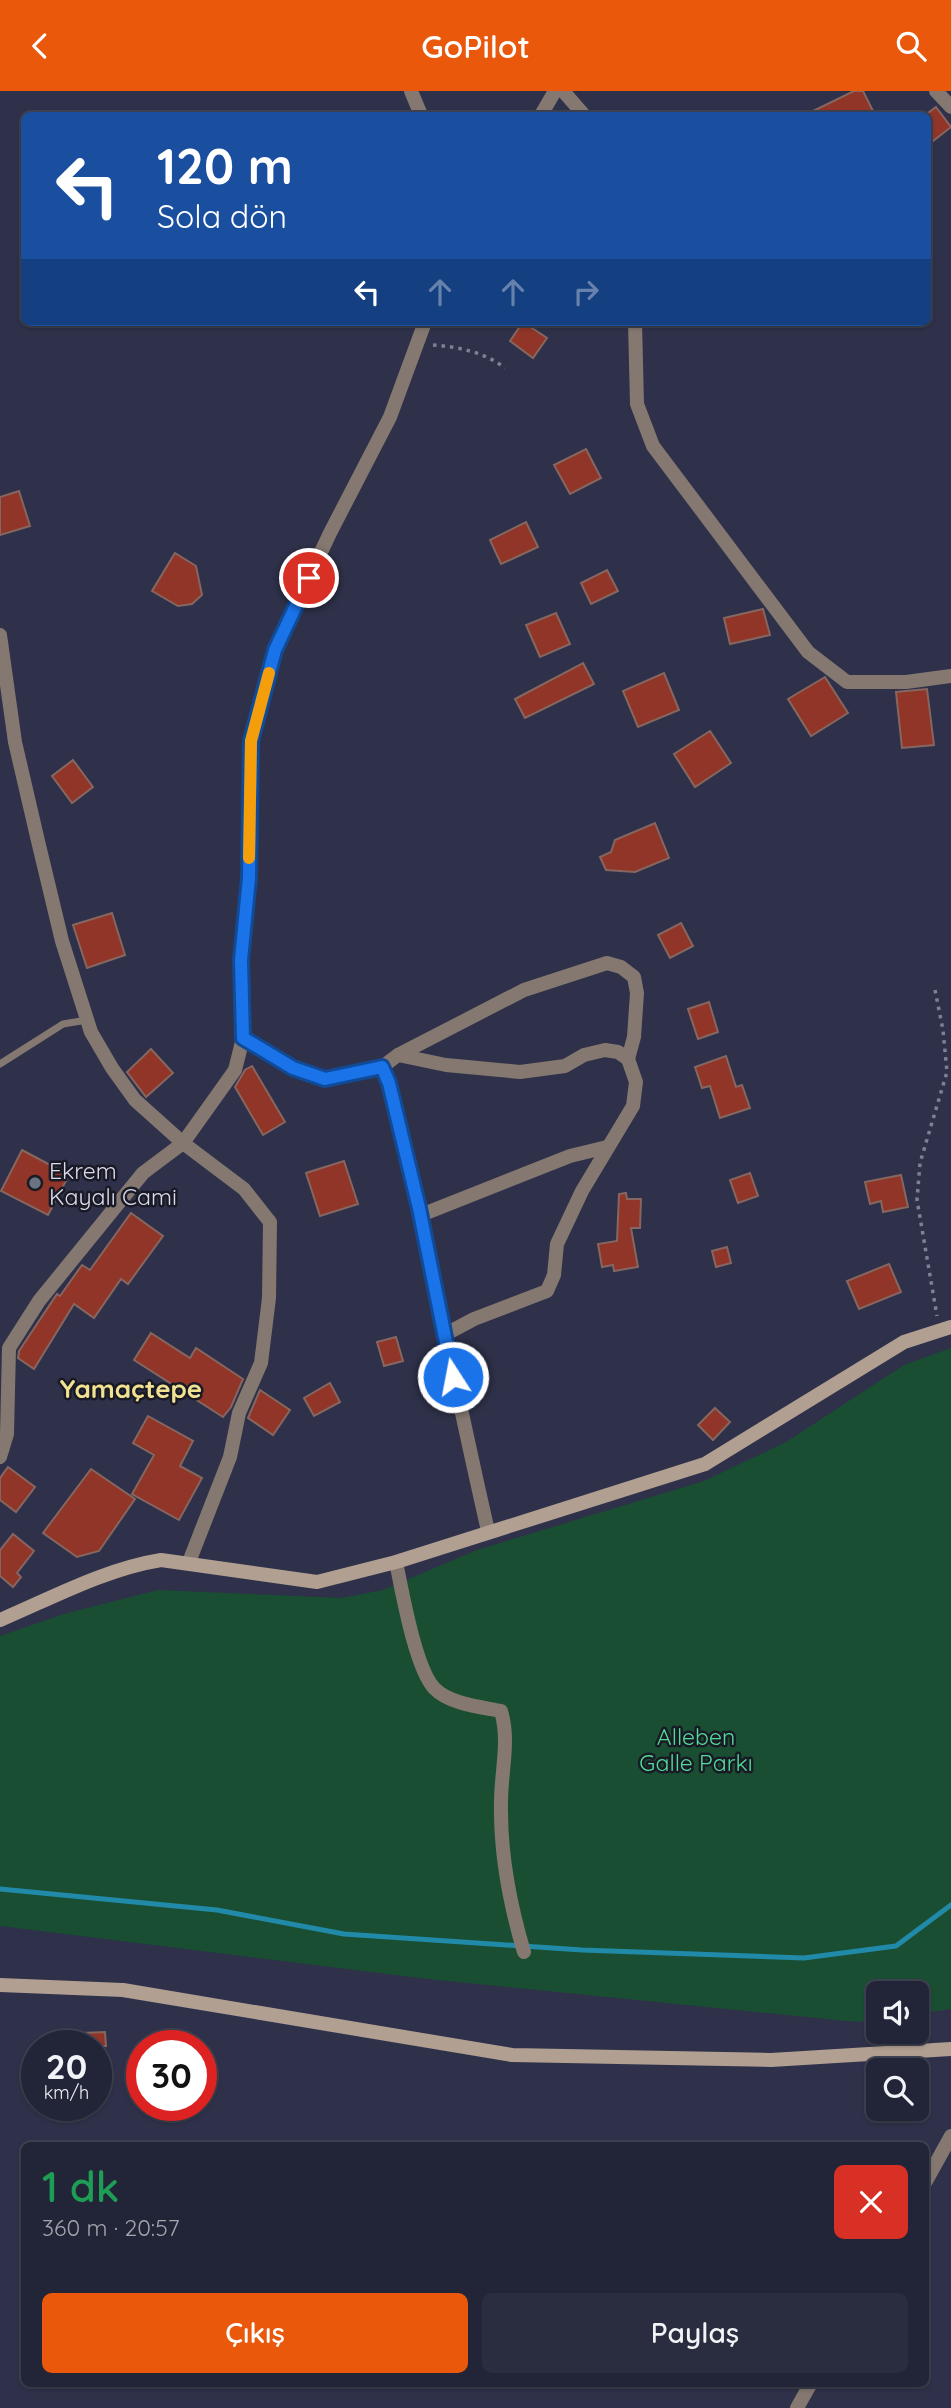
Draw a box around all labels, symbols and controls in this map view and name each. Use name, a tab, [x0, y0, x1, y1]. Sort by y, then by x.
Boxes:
text: GoPilot	[421, 26, 530, 66]
icon: back	[21, 27, 59, 65]
icon: search	[892, 27, 930, 65]
text: 120 m	[157, 135, 293, 196]
icon: left	[42, 140, 133, 231]
text: Sola dön	[157, 196, 287, 236]
icon: left	[348, 273, 386, 311]
icon: ahead	[421, 273, 459, 311]
icon: ahead	[494, 273, 532, 311]
icon: right	[567, 273, 605, 311]
pin	[279, 548, 339, 608]
icon: arrive	[290, 559, 328, 597]
place label: Ekrem Kayalı Cami	[49, 1156, 177, 1211]
marker: Ekrem Kayalı Cami	[27, 1175, 43, 1191]
position arrow	[416, 1340, 490, 1414]
district label: Yamaçtepe	[60, 1372, 202, 1405]
park label: Alleben Galle Parkı	[639, 1722, 753, 1777]
map controls	[866, 1981, 929, 2121]
button: sound	[866, 1981, 929, 2044]
speed limit sign: 30	[126, 2030, 217, 2121]
text: 20	[46, 2044, 87, 2088]
button: search	[866, 2058, 929, 2121]
text: km/h	[44, 2081, 89, 2104]
text: 1 dk	[42, 2160, 119, 2213]
button: close	[834, 2165, 908, 2239]
text: 360 m · 20:57	[42, 2213, 179, 2242]
button: Çıkış	[42, 2293, 468, 2373]
button: Paylaş	[482, 2293, 908, 2373]

